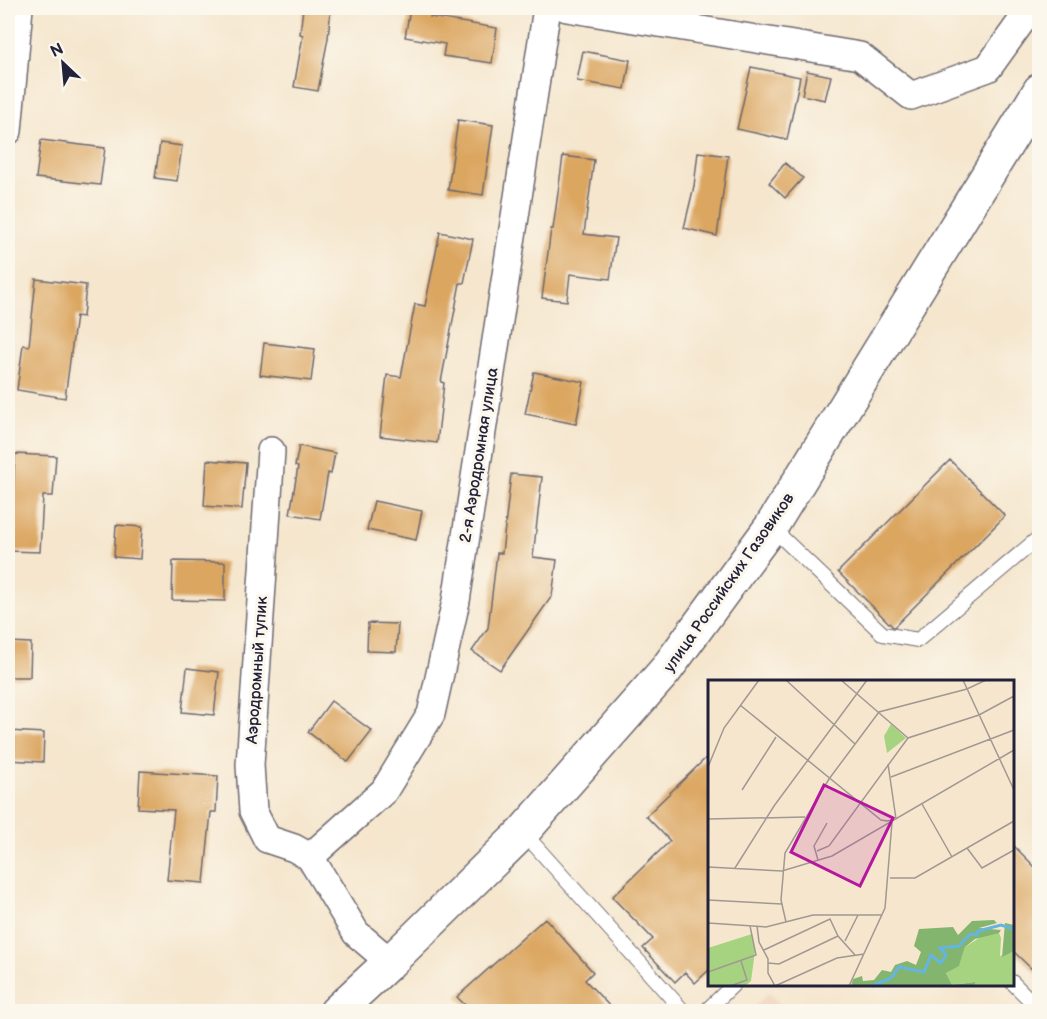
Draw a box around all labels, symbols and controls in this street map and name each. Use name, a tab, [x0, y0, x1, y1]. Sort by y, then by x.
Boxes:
north arrow	[33, 33, 93, 93]
text: N	[48, 40, 67, 62]
street label: 2-я Аэродромная улица	[456, 366, 503, 544]
street label: улица Российских Газовиков	[660, 489, 799, 676]
street label: Аэродромный тупик	[243, 595, 272, 746]
inset map	[708, 680, 1014, 986]

